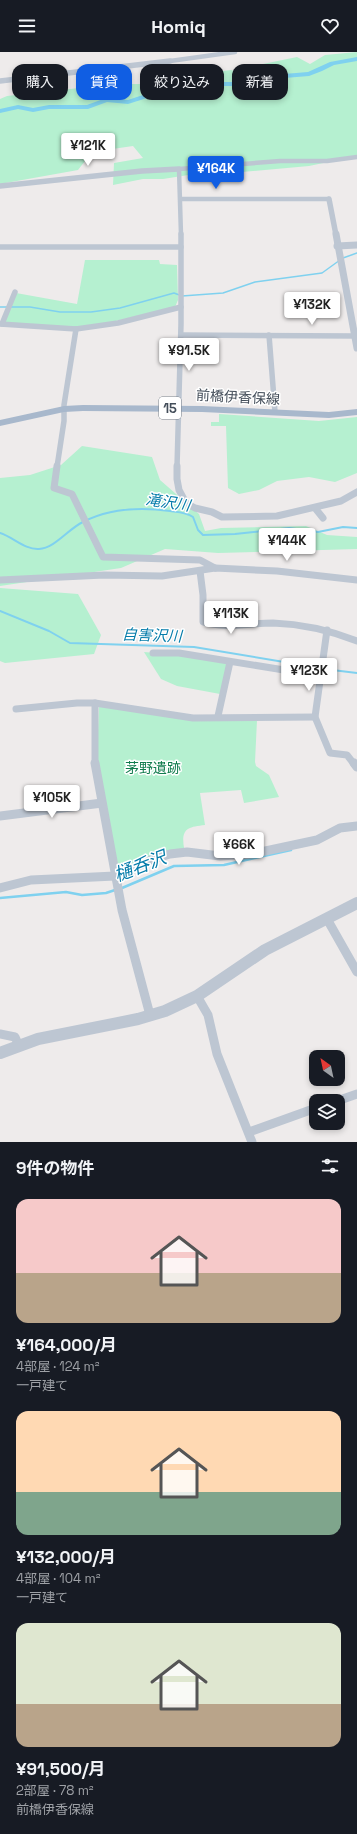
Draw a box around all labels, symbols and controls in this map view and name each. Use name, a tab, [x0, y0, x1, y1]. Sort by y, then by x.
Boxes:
icon: menu	[16, 15, 38, 37]
text: Homiq	[151, 15, 206, 38]
icon: heart	[319, 15, 341, 37]
chip: 購入	[12, 64, 68, 100]
chip: 賃貸	[76, 64, 132, 100]
chip: 絞り込み	[140, 64, 224, 100]
chip: 新着	[232, 64, 288, 100]
pin: ¥121K	[60, 133, 116, 167]
text: ¥121K	[70, 137, 106, 154]
pin: ¥164K	[188, 156, 244, 190]
text: ¥164K	[197, 160, 235, 177]
pin: ¥132K	[284, 292, 340, 326]
text: ¥132K	[293, 296, 331, 313]
pin: ¥91.5K	[156, 338, 222, 372]
text: ¥91.5K	[168, 342, 210, 359]
street label: 前橋伊香保線	[196, 386, 280, 408]
road number: 15	[159, 397, 181, 419]
water label: 滝沢川	[144, 489, 194, 515]
pin: ¥144K	[259, 528, 315, 562]
text: ¥144K	[268, 532, 306, 549]
pin: ¥113K	[203, 601, 259, 635]
text: ¥113K	[213, 605, 249, 622]
water label: 自害沢川	[122, 624, 184, 646]
pin: ¥123K	[281, 658, 337, 692]
text: ¥123K	[290, 662, 328, 679]
park label: 茅野遺跡	[125, 759, 181, 777]
pin: ¥105K	[24, 785, 80, 819]
text: ¥105K	[33, 789, 71, 806]
pin: ¥66K	[215, 832, 263, 866]
text: ¥66K	[223, 836, 255, 853]
water label: 樋呑沢	[111, 845, 171, 886]
north arrow	[309, 1050, 345, 1086]
map controls	[309, 1050, 345, 1130]
button: layers	[309, 1094, 345, 1130]
icon: filters	[319, 1155, 341, 1177]
text: 9件の物件	[16, 1157, 95, 1179]
icon: home	[143, 1225, 215, 1297]
text: ¥164,000/月	[16, 1334, 117, 1356]
text: 4部屋 · 124 m²	[16, 1358, 100, 1375]
text: 一戸建て	[16, 1377, 68, 1394]
icon: home	[143, 1437, 215, 1509]
text: ¥132,000/月	[16, 1546, 116, 1568]
text: 4部屋 · 104 m²	[16, 1570, 100, 1587]
text: 一戸建て	[16, 1589, 68, 1606]
icon: home	[143, 1649, 215, 1721]
text: ¥91,500/月	[16, 1758, 106, 1780]
text: 2部屋 · 78 m²	[16, 1782, 94, 1799]
text: 前橋伊香保線	[16, 1801, 94, 1818]

